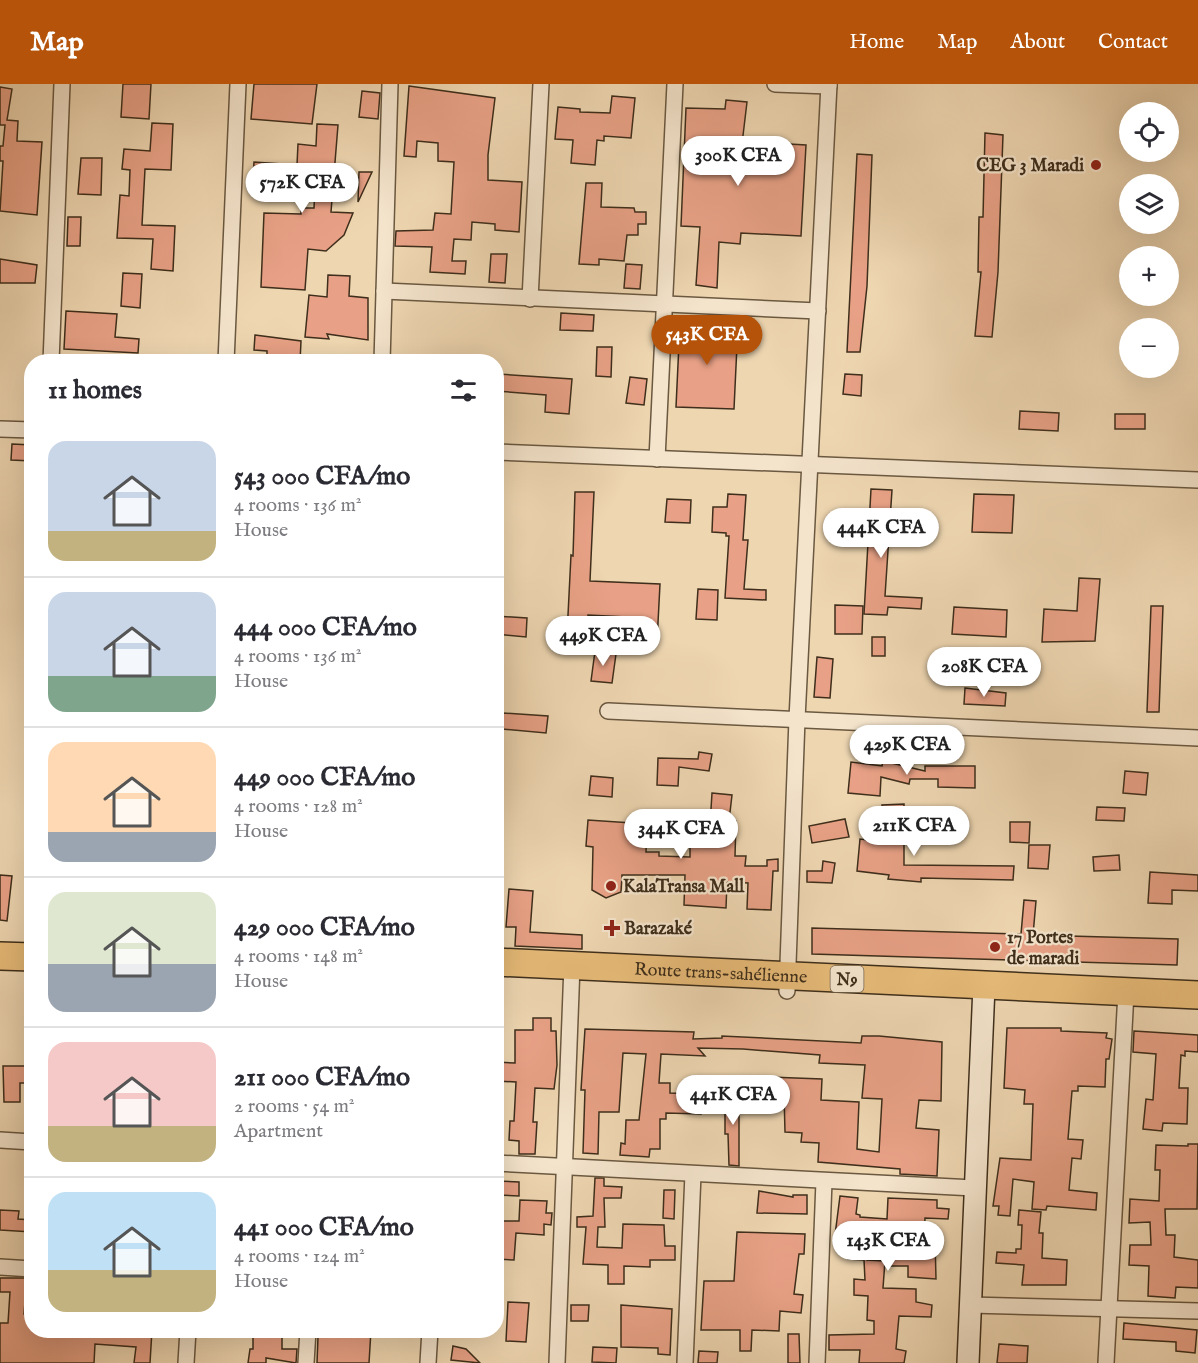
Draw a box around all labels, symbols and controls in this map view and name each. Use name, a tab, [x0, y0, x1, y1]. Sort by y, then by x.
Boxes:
text: Map	[30, 25, 84, 60]
text: Home	[849, 29, 904, 56]
text: Map	[937, 29, 977, 56]
text: About	[1010, 29, 1065, 56]
text: Contact	[1098, 29, 1168, 56]
map controls	[1119, 102, 1179, 378]
button: locate	[1119, 102, 1179, 162]
pin: 300K CFA	[676, 136, 800, 187]
text: 300K CFA	[695, 143, 781, 168]
place label: CEG 3 Maradi	[976, 155, 1084, 178]
marker: CEG 3 Maradi	[1089, 158, 1103, 172]
pin: 572K CFA	[240, 163, 364, 214]
text: 572K CFA	[260, 170, 344, 195]
button: layers	[1119, 174, 1179, 234]
button: +	[1119, 246, 1179, 306]
pin: 543K CFA	[645, 315, 769, 366]
button: −	[1119, 318, 1179, 378]
text: 543K CFA	[665, 322, 749, 347]
text: 11 homes	[48, 374, 142, 407]
icon: filters	[447, 374, 480, 407]
text: 543 000 CFA/mo	[234, 460, 410, 493]
icon: home	[96, 465, 168, 537]
text: 4 rooms · 136 m²	[234, 493, 361, 518]
pin: 444K CFA	[819, 508, 943, 559]
text: 444K CFA	[837, 515, 925, 540]
text: House	[234, 518, 288, 543]
text: 444 000 CFA/mo	[234, 611, 417, 644]
icon: home	[96, 616, 168, 688]
pin: 449K CFA	[541, 616, 665, 667]
text: 449K CFA	[559, 623, 647, 648]
text: 4 rooms · 136 m²	[234, 644, 361, 669]
pin: 208K CFA	[922, 647, 1046, 698]
text: 208K CFA	[941, 654, 1027, 679]
text: House	[234, 669, 288, 694]
pin: 429K CFA	[845, 725, 969, 776]
text: 429K CFA	[864, 732, 950, 757]
text: 449 000 CFA/mo	[234, 761, 415, 794]
icon: home	[96, 766, 168, 838]
text: 4 rooms · 128 m²	[234, 794, 363, 819]
pin: 211K CFA	[852, 806, 976, 857]
pin: 344K CFA	[619, 809, 743, 860]
text: 211K CFA	[872, 813, 956, 838]
text: 344K CFA	[638, 816, 724, 841]
text: House	[234, 819, 288, 844]
place label: KalaTransa Mall	[623, 876, 745, 899]
marker: KalaTransa Mall	[604, 879, 618, 893]
text: 429 000 CFA/mo	[234, 911, 415, 944]
icon: home	[96, 916, 168, 988]
place label: Barazaké	[624, 918, 693, 941]
marker: Barazaké	[605, 921, 619, 935]
place label: 17 Portes de maradi	[1007, 927, 1079, 971]
marker: 17 Portes de maradi	[988, 940, 1002, 954]
text: 4 rooms · 148 m²	[234, 944, 363, 969]
street label: Route trans-sahélienne	[634, 959, 808, 990]
road number: N9	[830, 966, 864, 992]
text: House	[234, 969, 288, 994]
text: 211 000 CFA/mo	[234, 1061, 410, 1094]
icon: home	[96, 1066, 168, 1138]
pin: 441K CFA	[671, 1075, 795, 1126]
text: 441K CFA	[690, 1082, 776, 1107]
text: 2 rooms · 54 m²	[234, 1094, 355, 1119]
text: Apartment	[234, 1119, 323, 1144]
text: 441 000 CFA/mo	[234, 1211, 414, 1244]
icon: home	[96, 1216, 168, 1288]
pin: 143K CFA	[826, 1221, 950, 1272]
text: 143K CFA	[846, 1228, 930, 1253]
text: 4 rooms · 124 m²	[234, 1244, 365, 1269]
text: House	[234, 1269, 288, 1294]

